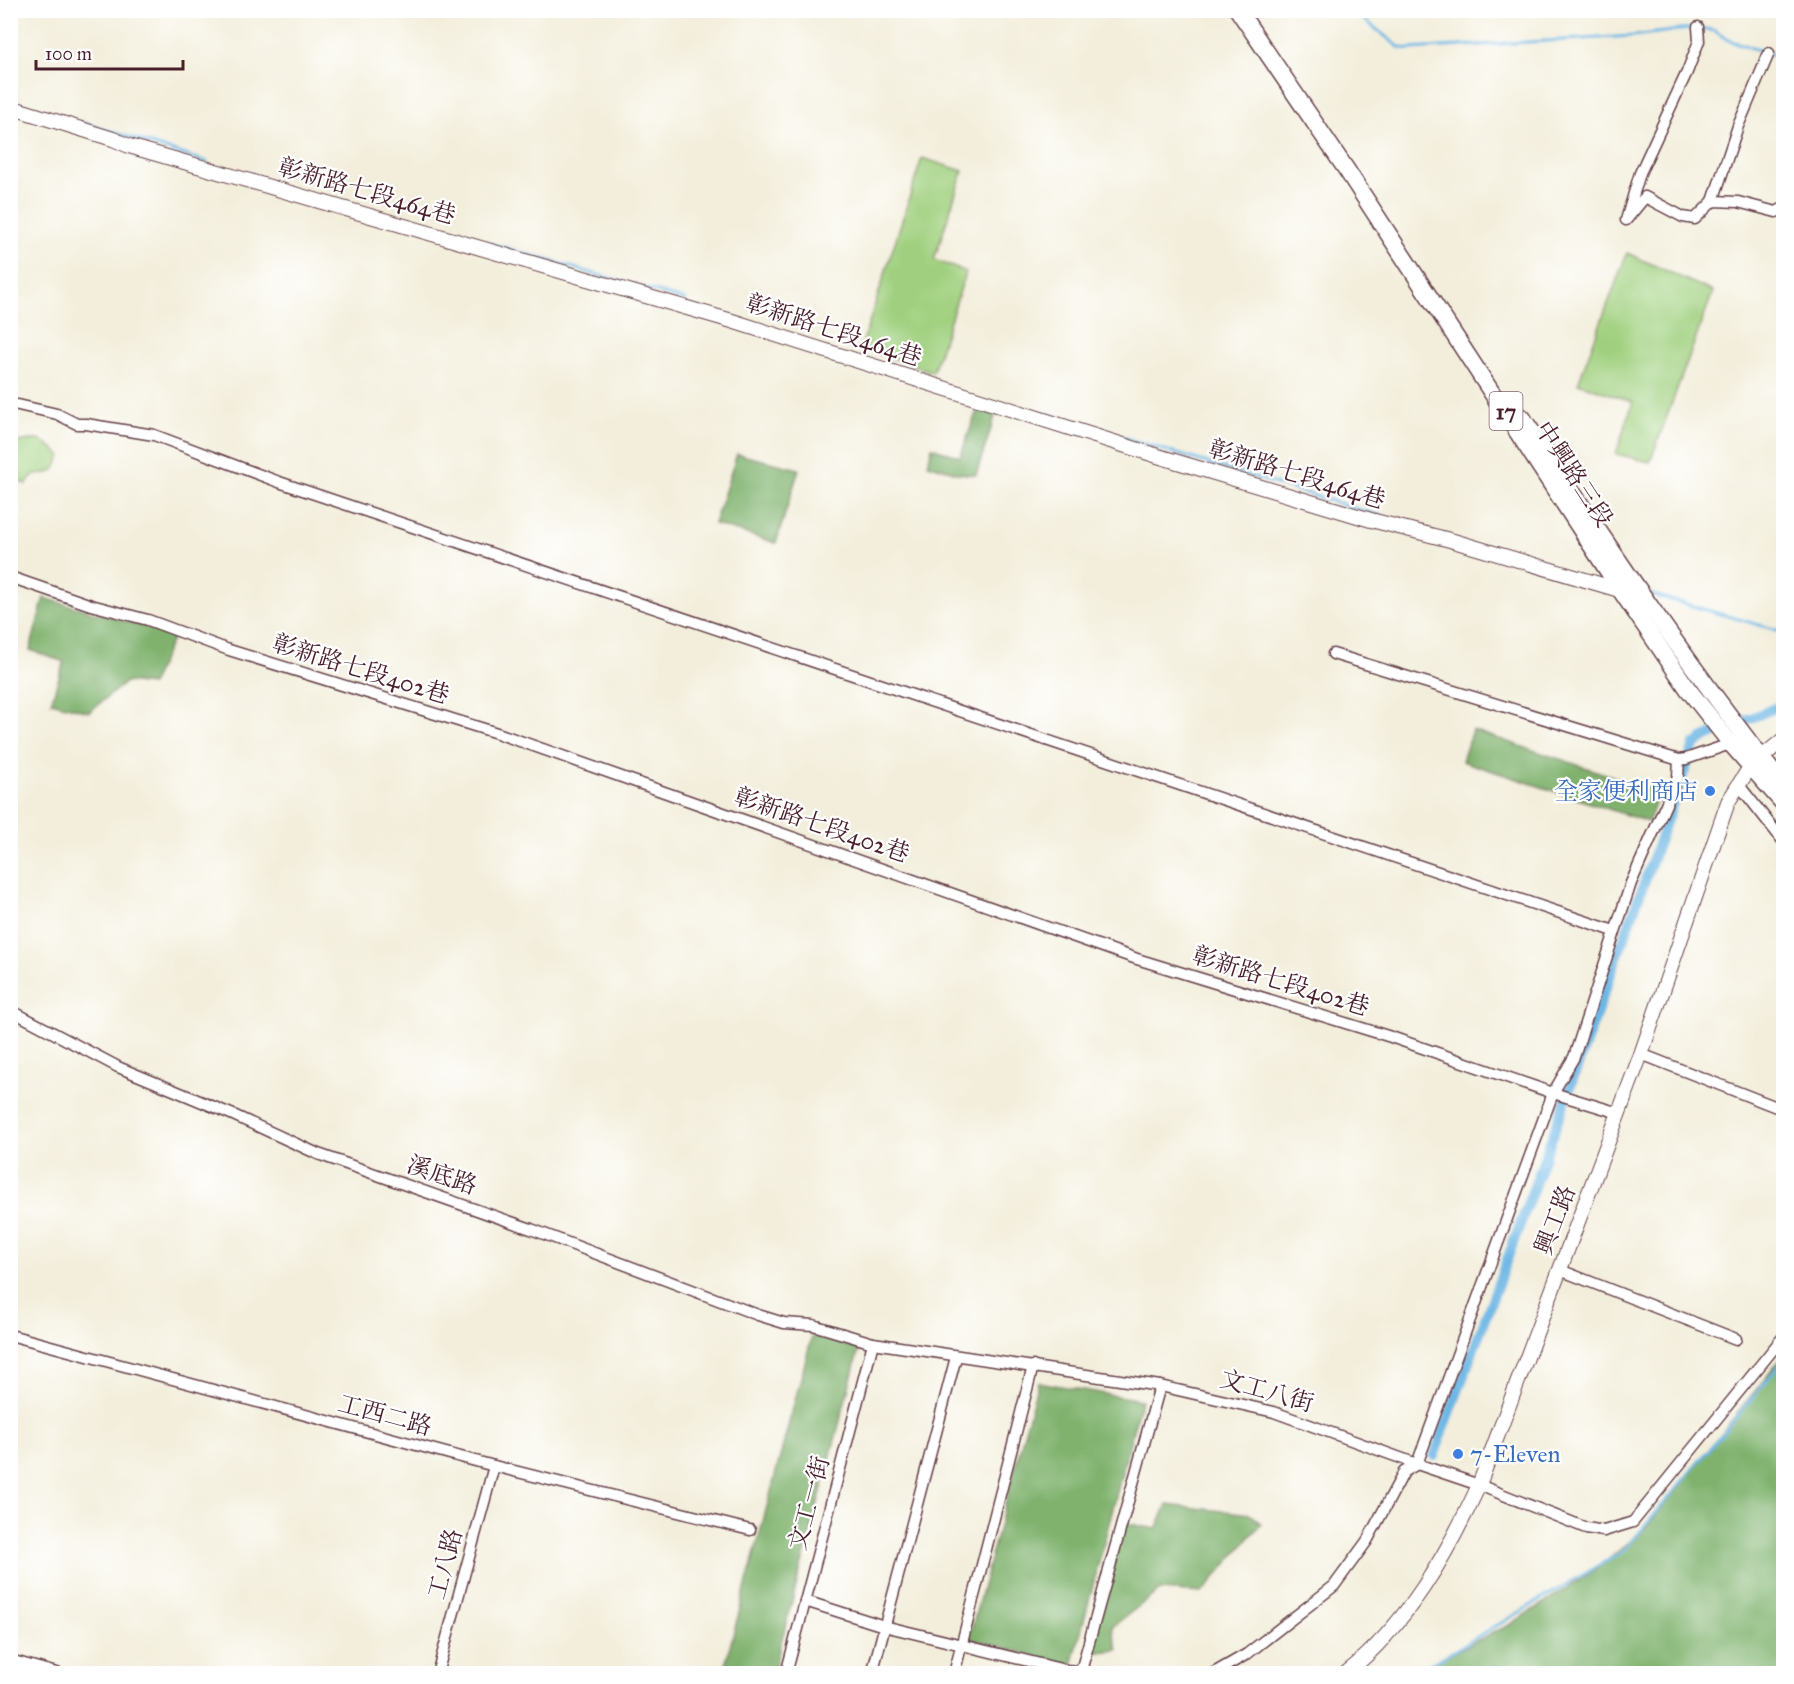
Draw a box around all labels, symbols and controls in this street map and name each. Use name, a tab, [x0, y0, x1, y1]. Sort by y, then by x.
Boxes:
scale bar	[36, 33, 183, 71]
text: 100 m	[45, 43, 92, 65]
street label: 彰新路七段464巷	[275, 151, 459, 231]
street label: 彰新路七段464巷	[742, 287, 926, 373]
road number: 17	[1490, 392, 1522, 430]
street label: 中興路三段	[1529, 416, 1619, 532]
street label: 彰新路七段464巷	[1205, 433, 1389, 515]
street label: 彰新路七段402巷	[269, 628, 453, 710]
place label: 全家便利商店	[1554, 776, 1698, 806]
street label: 彰新路七段402巷	[731, 781, 913, 869]
marker: 全家便利商店	[1703, 784, 1717, 798]
street label: 彰新路七段402巷	[1189, 940, 1373, 1022]
street label: 溪底路	[403, 1149, 481, 1201]
street label: 興工路	[1528, 1181, 1582, 1259]
street label: 文工八街	[1217, 1363, 1317, 1419]
street label: 工西二路	[335, 1388, 435, 1442]
place label: 7-Eleven	[1470, 1439, 1560, 1469]
marker: 7-Eleven	[1451, 1447, 1465, 1461]
street label: 文工一街	[782, 1453, 836, 1553]
street label: 工八路	[421, 1525, 469, 1603]

